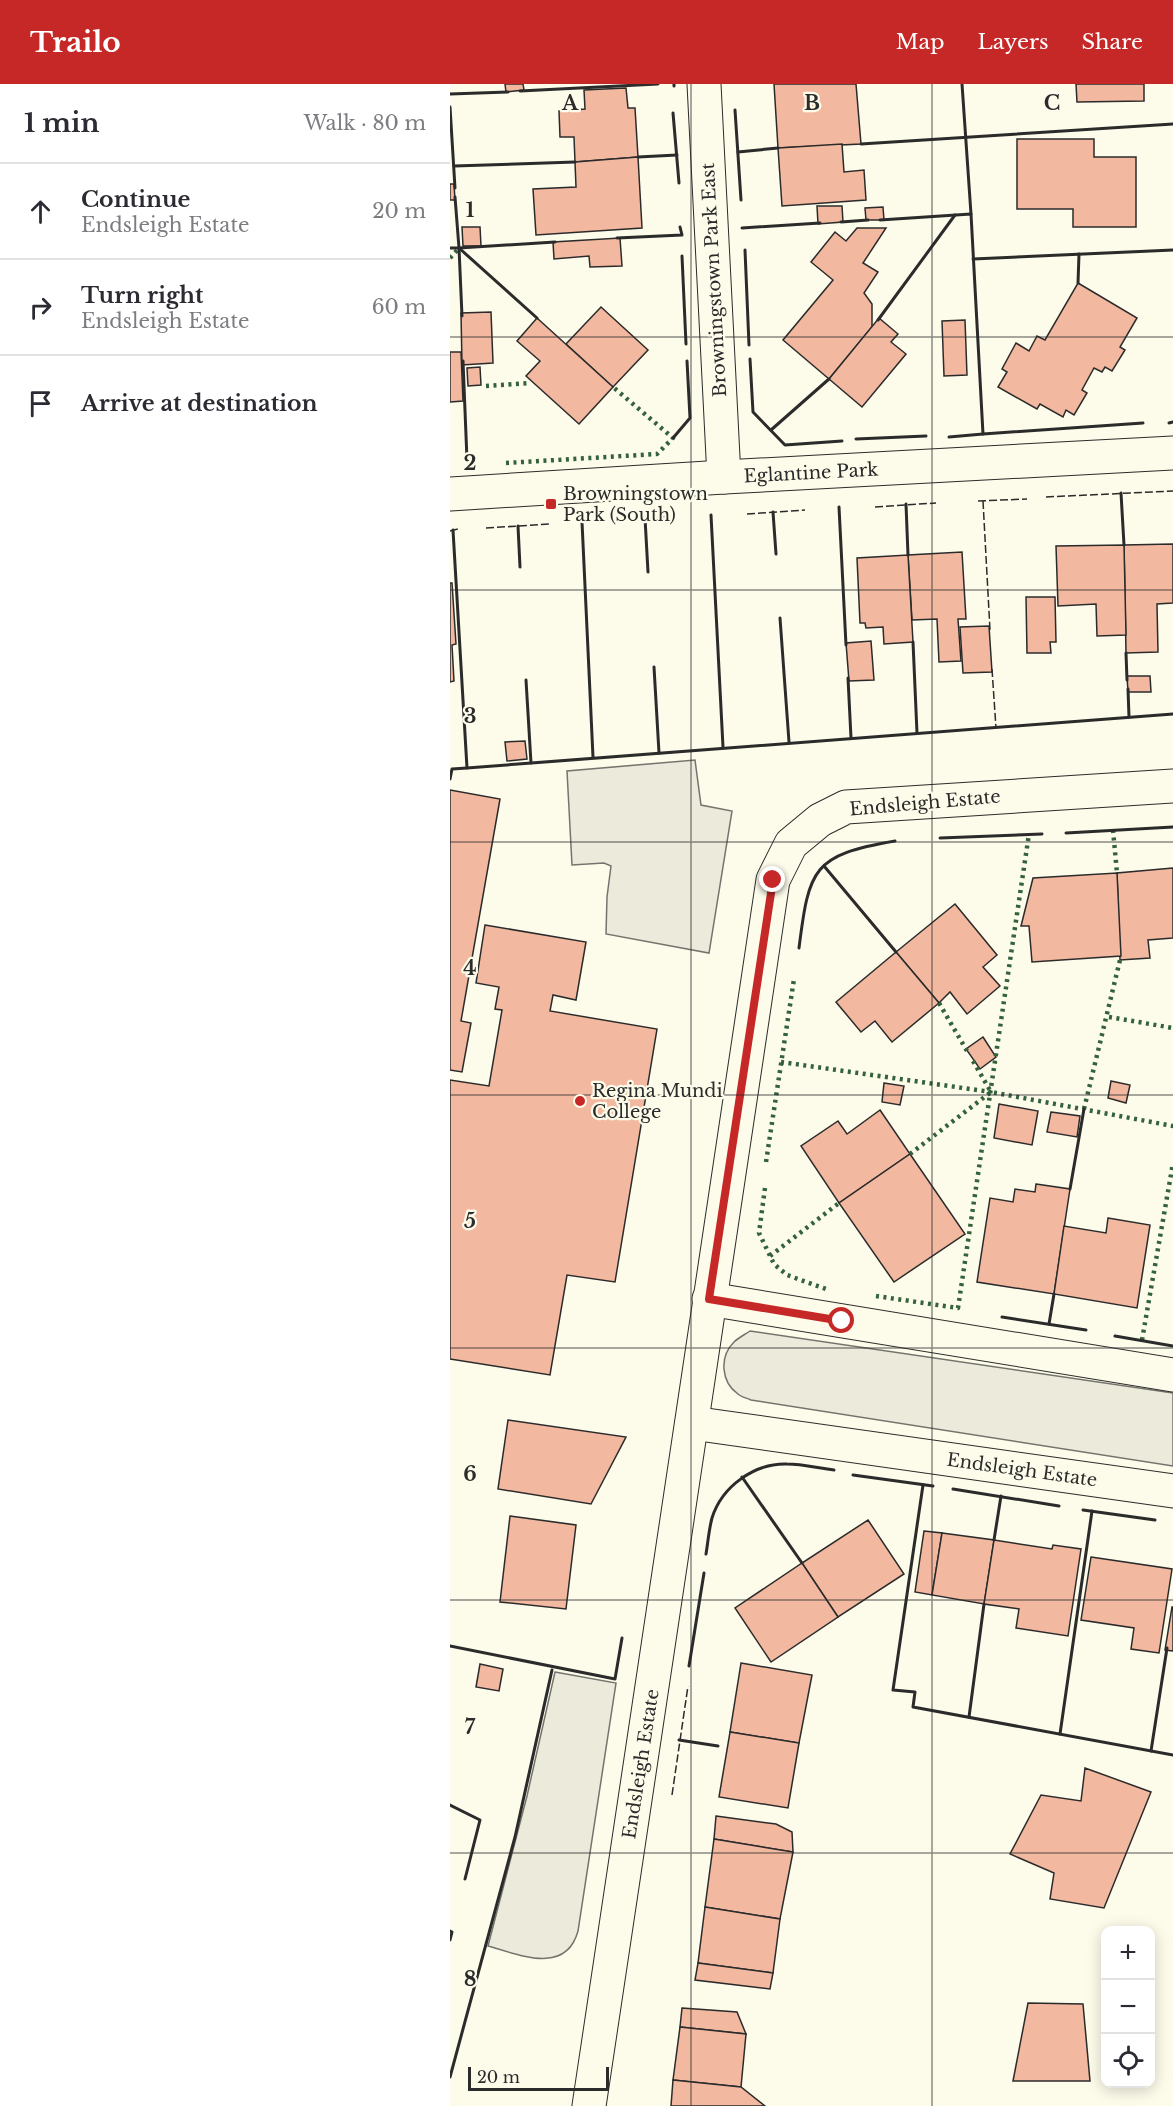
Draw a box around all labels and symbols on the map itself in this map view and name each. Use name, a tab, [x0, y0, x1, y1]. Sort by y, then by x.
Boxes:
text: A	[561, 91, 579, 115]
text: B	[804, 91, 820, 115]
text: C	[1044, 91, 1060, 115]
street label: Browningstown Park East	[697, 162, 731, 398]
text: 1	[466, 198, 475, 222]
text: 2	[463, 451, 477, 475]
street label: Eglantine Park	[743, 458, 879, 488]
place label: Browningstown Park (South)	[563, 483, 708, 526]
marker: Browningstown Park (South)	[544, 497, 558, 511]
text: 3	[464, 704, 476, 728]
street label: Endsleigh Estate	[849, 785, 1001, 821]
route end	[759, 866, 785, 892]
text: 4	[463, 956, 477, 980]
place label: Regina Mundi College	[592, 1080, 723, 1123]
marker: Regina Mundi College	[573, 1094, 587, 1108]
text: 5	[464, 1209, 476, 1233]
route start	[828, 1307, 854, 1333]
street label: Endsleigh Estate	[945, 1449, 1099, 1491]
text: 6	[463, 1462, 477, 1486]
street label: Endsleigh Estate	[618, 1687, 664, 1841]
text: 7	[465, 1715, 476, 1739]
text: 8	[464, 1967, 476, 1991]
scale bar	[468, 2064, 609, 2092]

